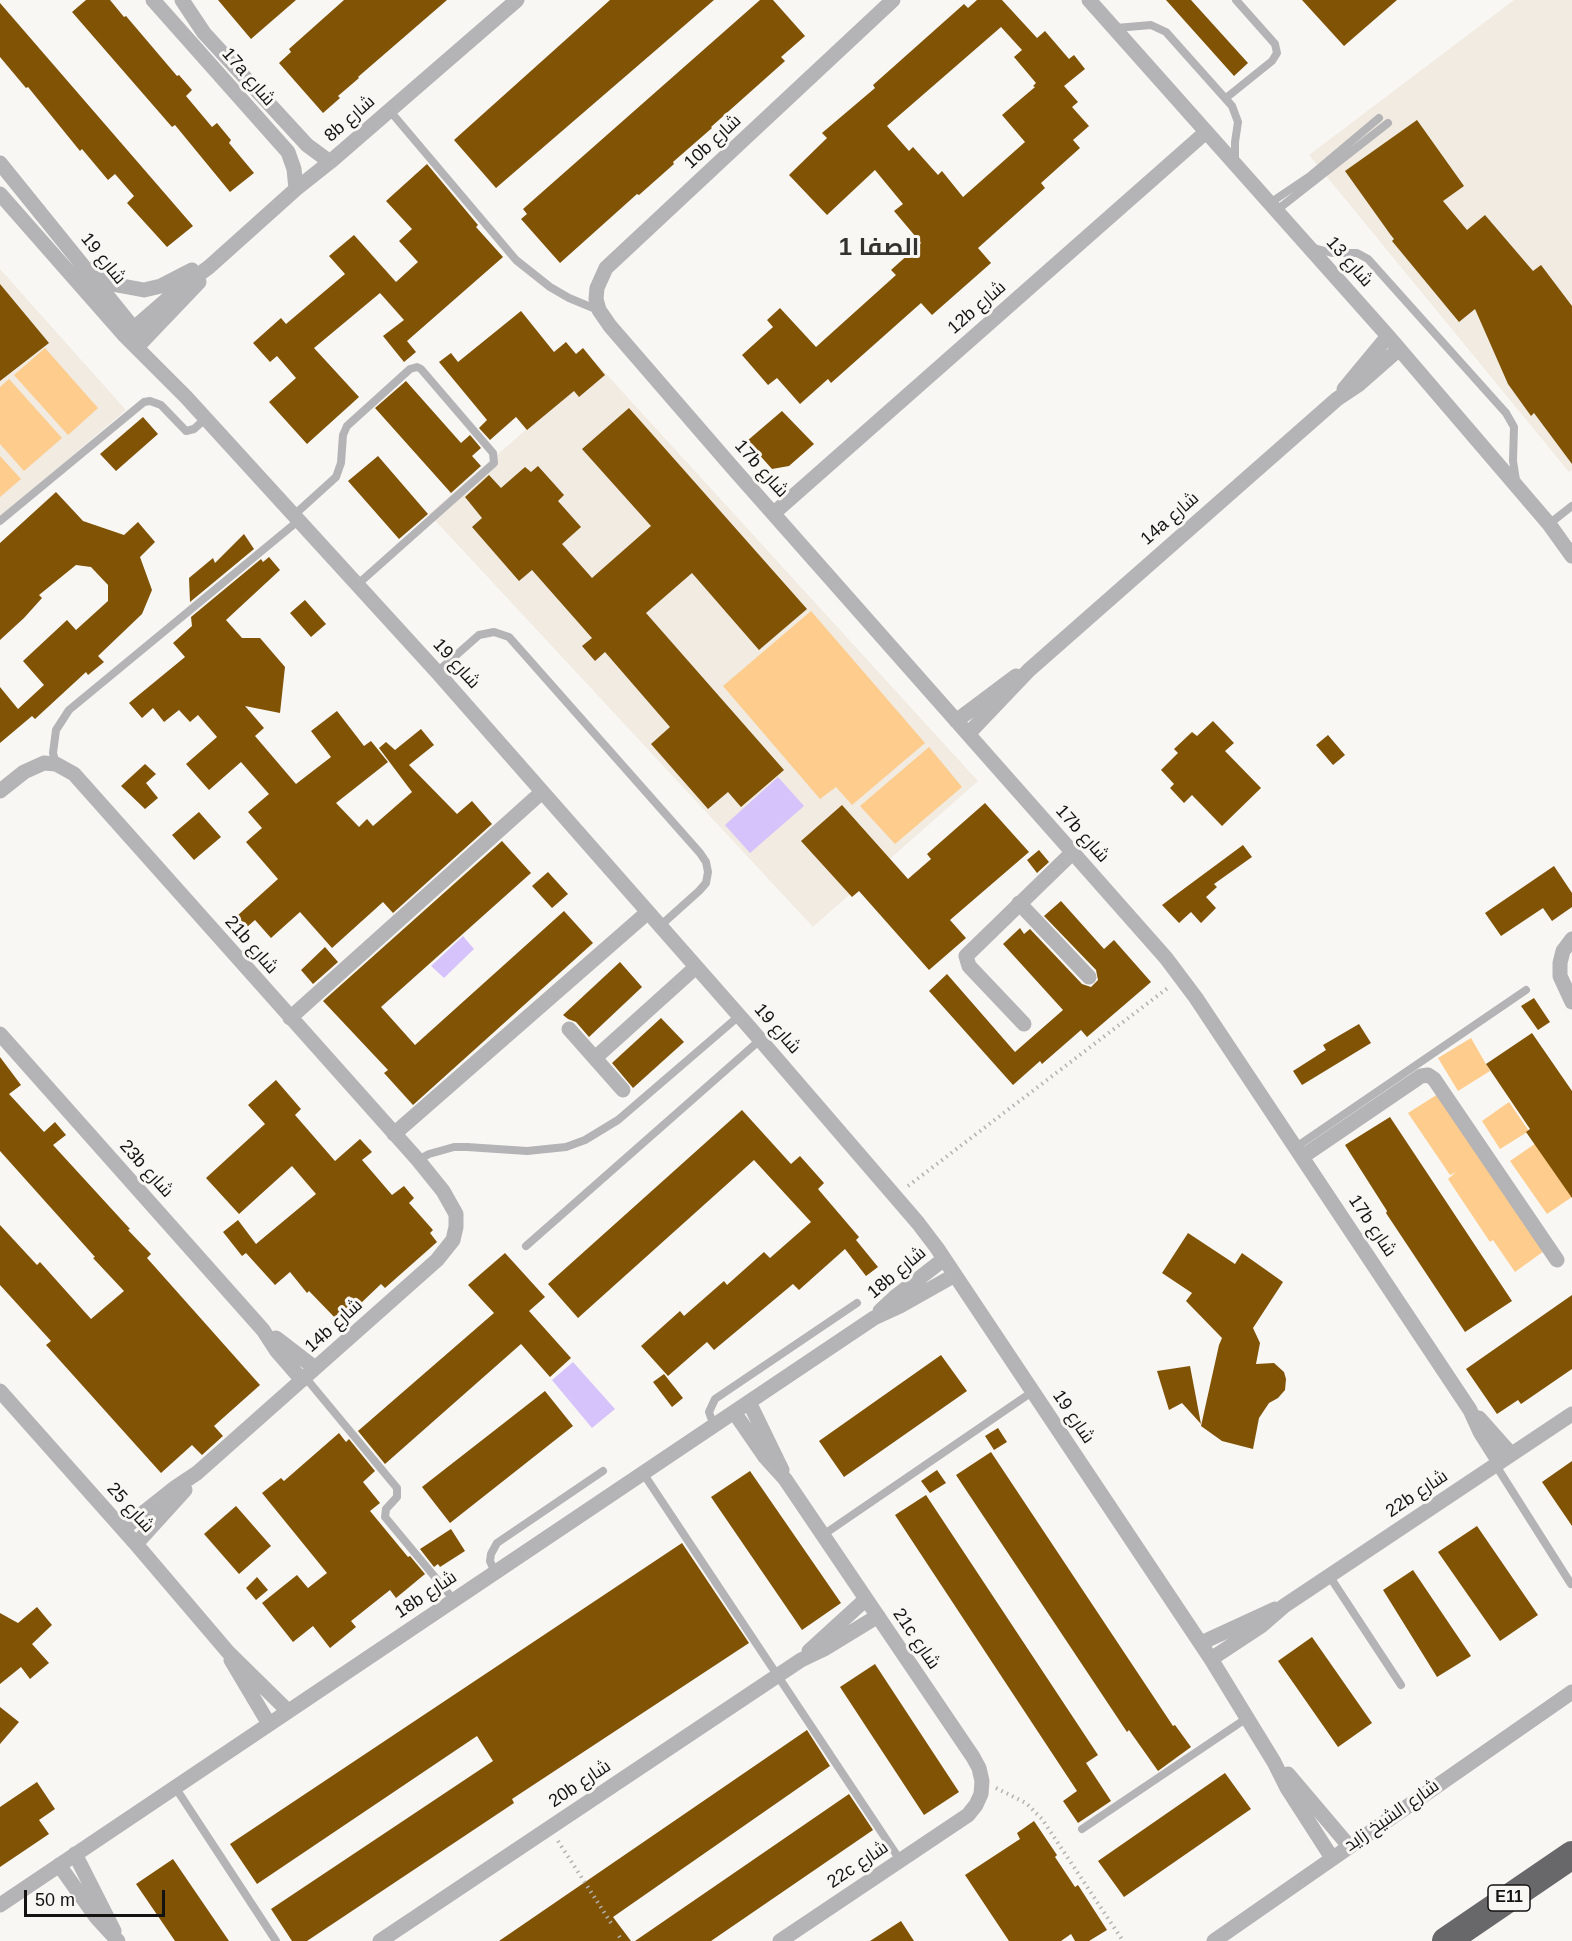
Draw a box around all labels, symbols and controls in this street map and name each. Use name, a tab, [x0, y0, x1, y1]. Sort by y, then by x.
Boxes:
street label: 17a شارع	[217, 44, 279, 110]
street label: 8b شارع	[320, 91, 380, 147]
street label: 10b شارع	[680, 110, 746, 174]
street label: شارع 19	[76, 229, 130, 289]
street label: شارع 13	[1321, 232, 1377, 292]
district label: الصفا 1	[839, 234, 919, 262]
street label: 12b شارع	[944, 277, 1010, 339]
street label: 17b شارع	[730, 436, 792, 502]
street label: 14a شارع	[1137, 488, 1203, 550]
street label: شارع 19	[428, 635, 484, 693]
street label: 17b شارع	[1051, 801, 1113, 867]
street label: 21b شارع	[220, 912, 282, 978]
street label: شارع 19	[749, 999, 805, 1059]
street label: 23b شارع	[115, 1136, 177, 1202]
street label: 17b شارع	[1344, 1191, 1400, 1261]
street label: 18b شارع	[863, 1242, 931, 1304]
street label: 14b شارع	[301, 1295, 367, 1357]
street label: شارع 19	[1047, 1386, 1099, 1448]
street label: 22b شارع	[1382, 1466, 1452, 1522]
street label: شارع 25	[102, 1479, 158, 1537]
street label: 18b شارع	[391, 1567, 461, 1623]
street label: 21c شارع	[888, 1604, 944, 1674]
street label: 20b شارع	[545, 1756, 615, 1812]
street label: شارع الشيخ زايد	[1340, 1775, 1444, 1857]
street label: 22c شارع	[823, 1837, 893, 1893]
scale bar	[27, 1878, 168, 1916]
road number: E11	[1488, 1885, 1530, 1911]
text: 50 m	[35, 1890, 75, 1910]

